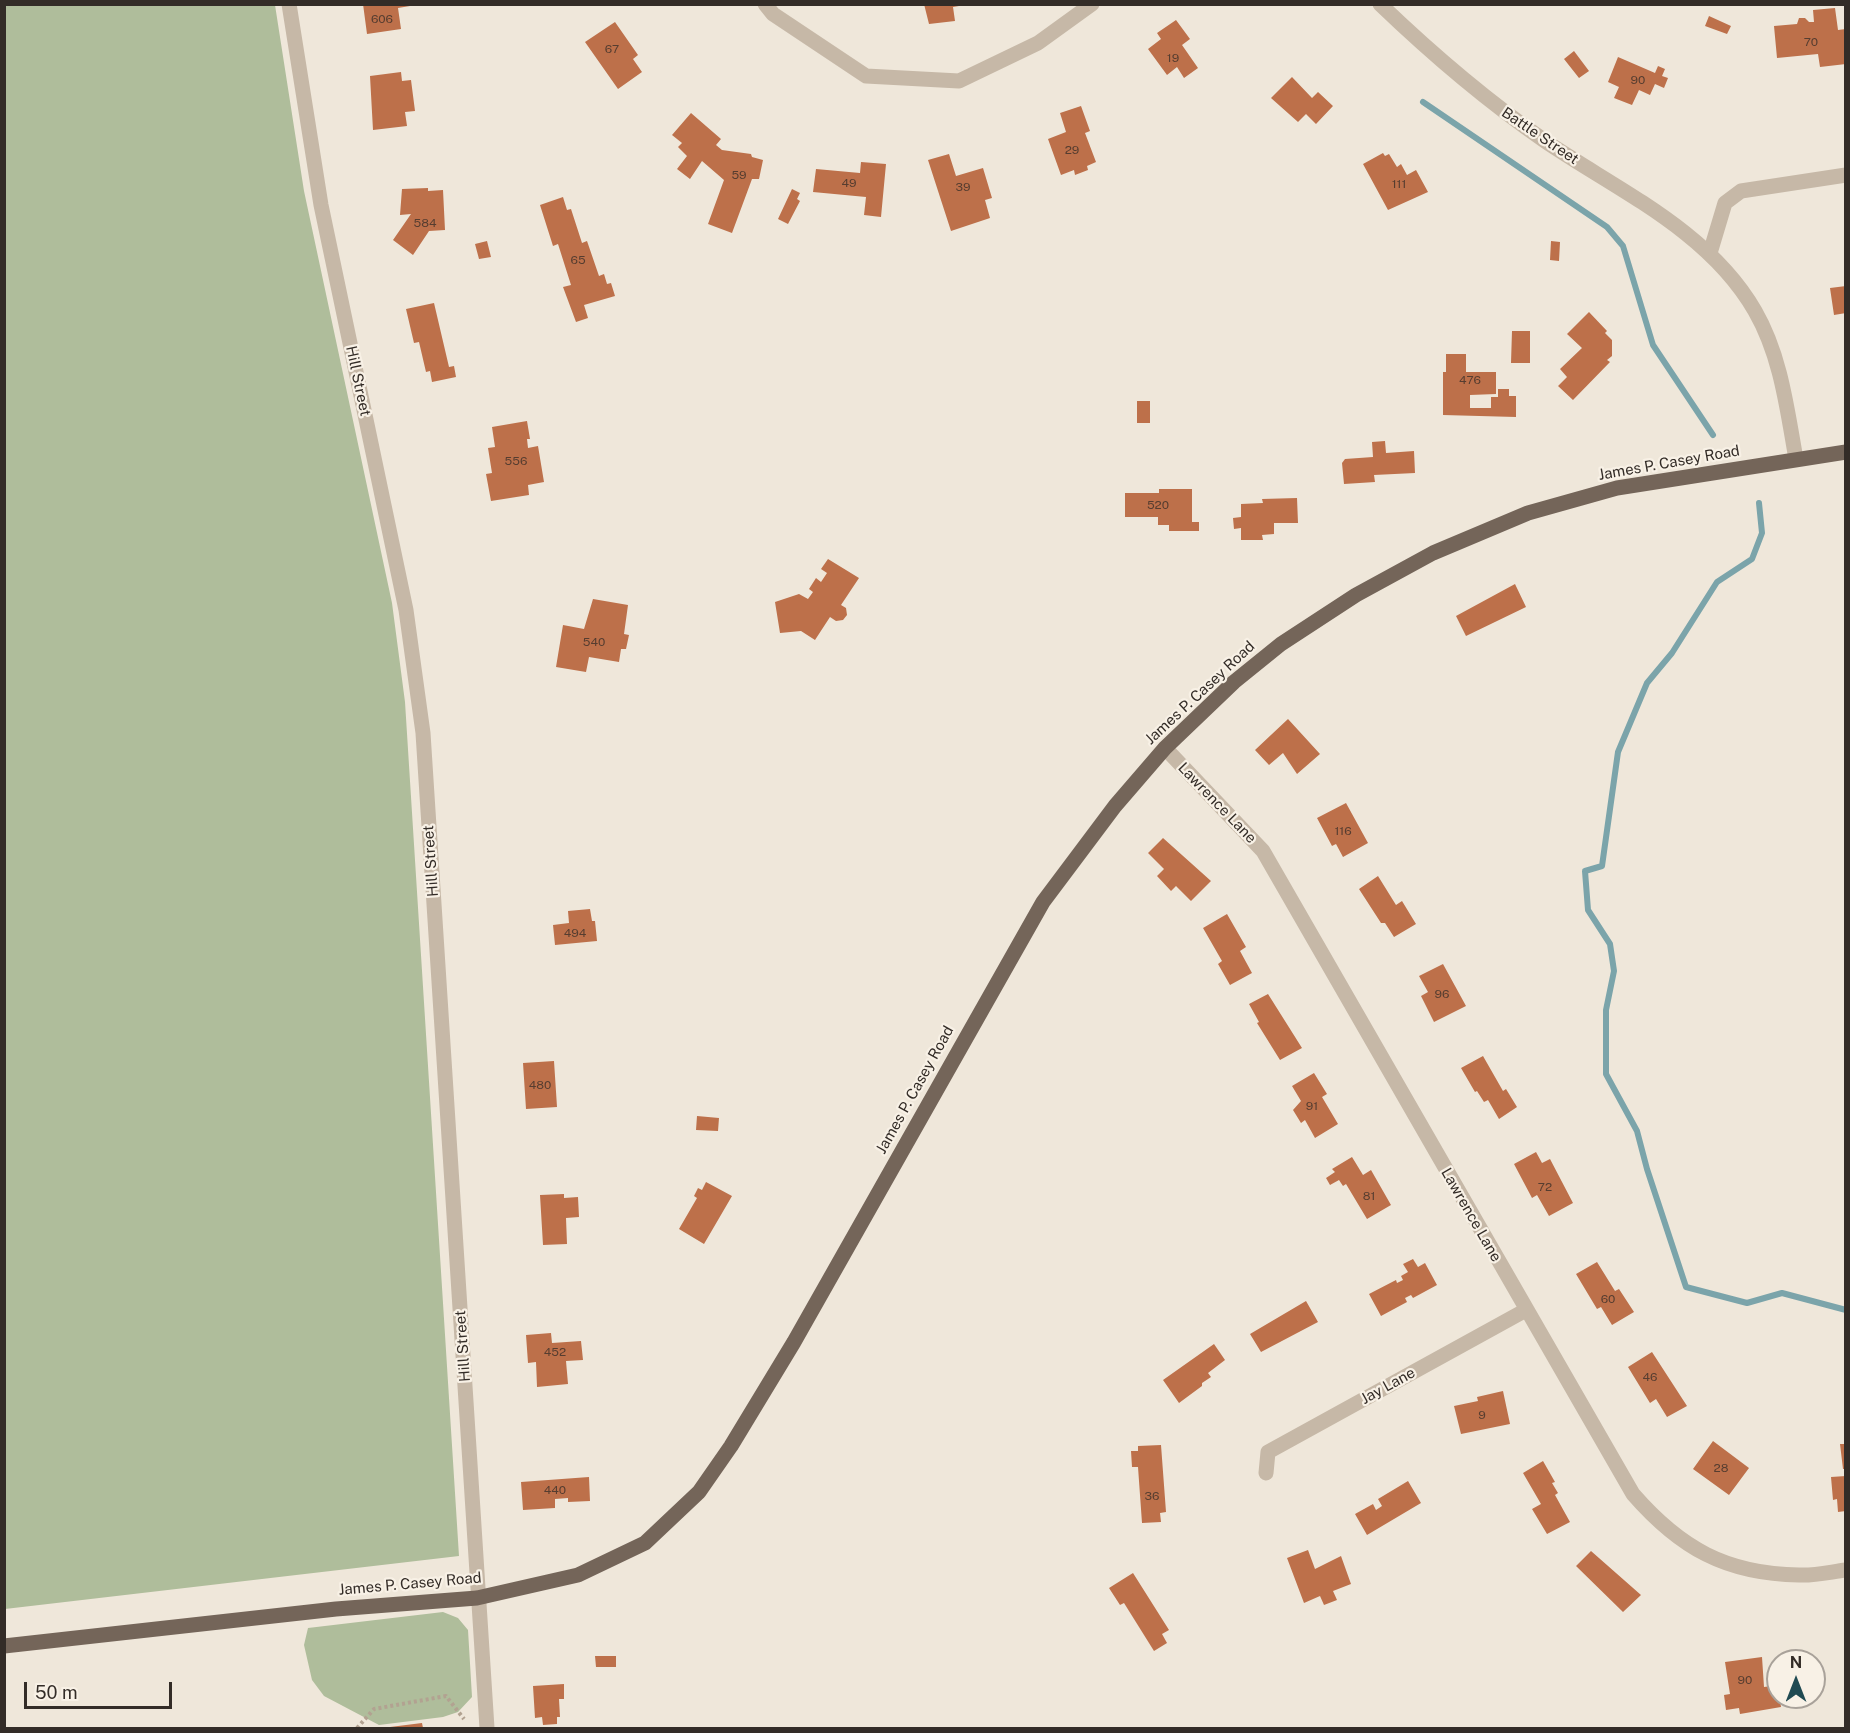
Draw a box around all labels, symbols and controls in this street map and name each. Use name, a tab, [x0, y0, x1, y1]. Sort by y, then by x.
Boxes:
house number: 606	[371, 12, 393, 26]
house number: 70	[1804, 35, 1818, 49]
house number: 67	[605, 42, 619, 56]
house number: 19	[1167, 51, 1179, 65]
house number: 90	[1631, 73, 1645, 87]
street label: Battle Street	[1498, 104, 1582, 168]
house number: 29	[1065, 143, 1079, 157]
house number: 59	[731, 168, 747, 182]
house number: 49	[841, 176, 857, 190]
house number: 111	[1392, 177, 1406, 191]
house number: 39	[956, 180, 970, 194]
house number: 584	[414, 216, 436, 230]
house number: 65	[570, 253, 586, 267]
street label: Hill Street	[342, 344, 374, 418]
house number: 476	[1459, 373, 1481, 387]
street label: James P. Casey Road	[1597, 442, 1741, 484]
house number: 556	[505, 454, 527, 468]
house number: 520	[1147, 498, 1169, 512]
house number: 540	[583, 635, 605, 649]
street label: James P. Casey Road	[1141, 638, 1259, 748]
street label: Lawrence Lane	[1174, 759, 1260, 847]
house number: 116	[1334, 824, 1352, 838]
street label: Hill Street	[420, 825, 442, 897]
house number: 494	[564, 926, 586, 940]
house number: 96	[1435, 987, 1449, 1001]
street label: James P. Casey Road	[872, 1023, 958, 1157]
house number: 480	[529, 1078, 551, 1092]
house number: 91	[1306, 1099, 1318, 1113]
street label: Lawrence Lane	[1437, 1165, 1505, 1265]
house number: 72	[1538, 1180, 1552, 1194]
house number: 81	[1363, 1189, 1375, 1203]
house number: 60	[1601, 1292, 1615, 1306]
street label: Hill Street	[452, 1310, 474, 1382]
house number: 452	[544, 1345, 566, 1359]
street label: Jay Lane	[1358, 1364, 1418, 1408]
house number: 46	[1642, 1370, 1658, 1384]
house number: 9	[1478, 1408, 1486, 1422]
house number: 28	[1714, 1461, 1728, 1475]
house number: 440	[544, 1483, 566, 1497]
house number: 36	[1145, 1489, 1159, 1503]
street label: James P. Casey Road	[338, 1569, 482, 1599]
north arrow	[1766, 1649, 1826, 1709]
text: N	[1790, 1653, 1802, 1672]
scale bar	[27, 1670, 176, 1708]
house number: 90	[1738, 1673, 1752, 1687]
text: 50 m	[35, 1682, 78, 1703]

